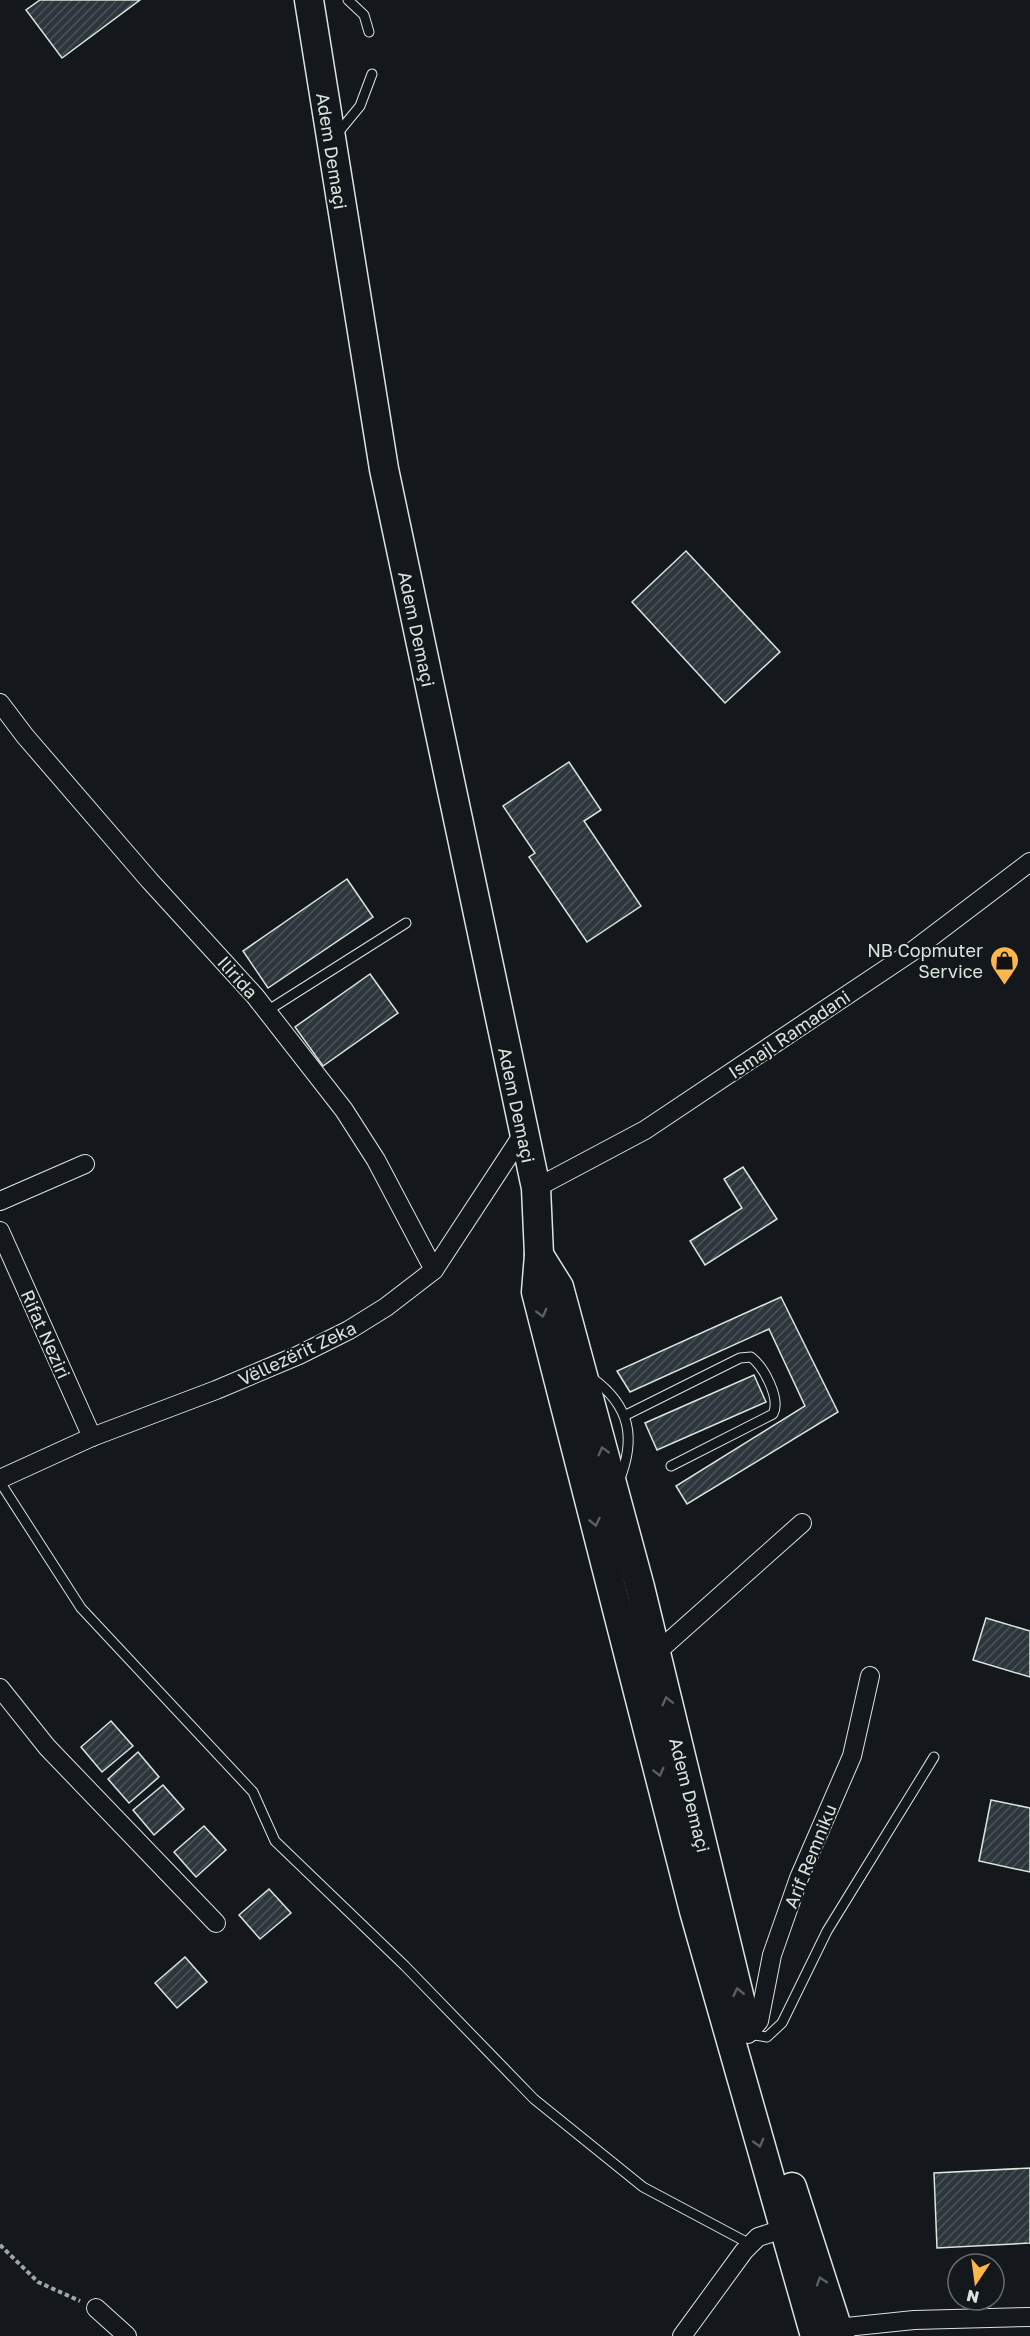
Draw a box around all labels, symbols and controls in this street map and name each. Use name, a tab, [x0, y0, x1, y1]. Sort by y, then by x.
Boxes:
street label: Adem Demaçi	[312, 91, 352, 211]
street label: Adem Demaçi	[394, 569, 440, 689]
place label: NB Copmuter Service	[867, 939, 983, 982]
shop icon: NB Copmuter Service	[988, 944, 1020, 986]
street label: Ilirida	[213, 951, 263, 1003]
street label: Ismajl Ramadani	[724, 985, 854, 1083]
street label: Adem Demaçi	[494, 1045, 540, 1165]
street label: Rifat Neziri	[17, 1286, 75, 1382]
one-way arrow	[534, 1308, 547, 1318]
street label: Vëllezërit Zeka	[235, 1316, 359, 1390]
one-way arrow	[597, 1446, 610, 1456]
one-way arrow	[588, 1517, 601, 1527]
one-way arrow	[662, 1696, 675, 1706]
street label: Adem Demaçi	[665, 1735, 715, 1855]
one-way arrow	[652, 1766, 664, 1777]
street label: Arif Remniku	[779, 1801, 841, 1911]
one-way arrow	[733, 1988, 746, 1998]
one-way arrow	[752, 2137, 765, 2147]
north arrow	[946, 2252, 1006, 2312]
one-way arrow	[816, 2276, 828, 2286]
text: N	[964, 2286, 981, 2308]

